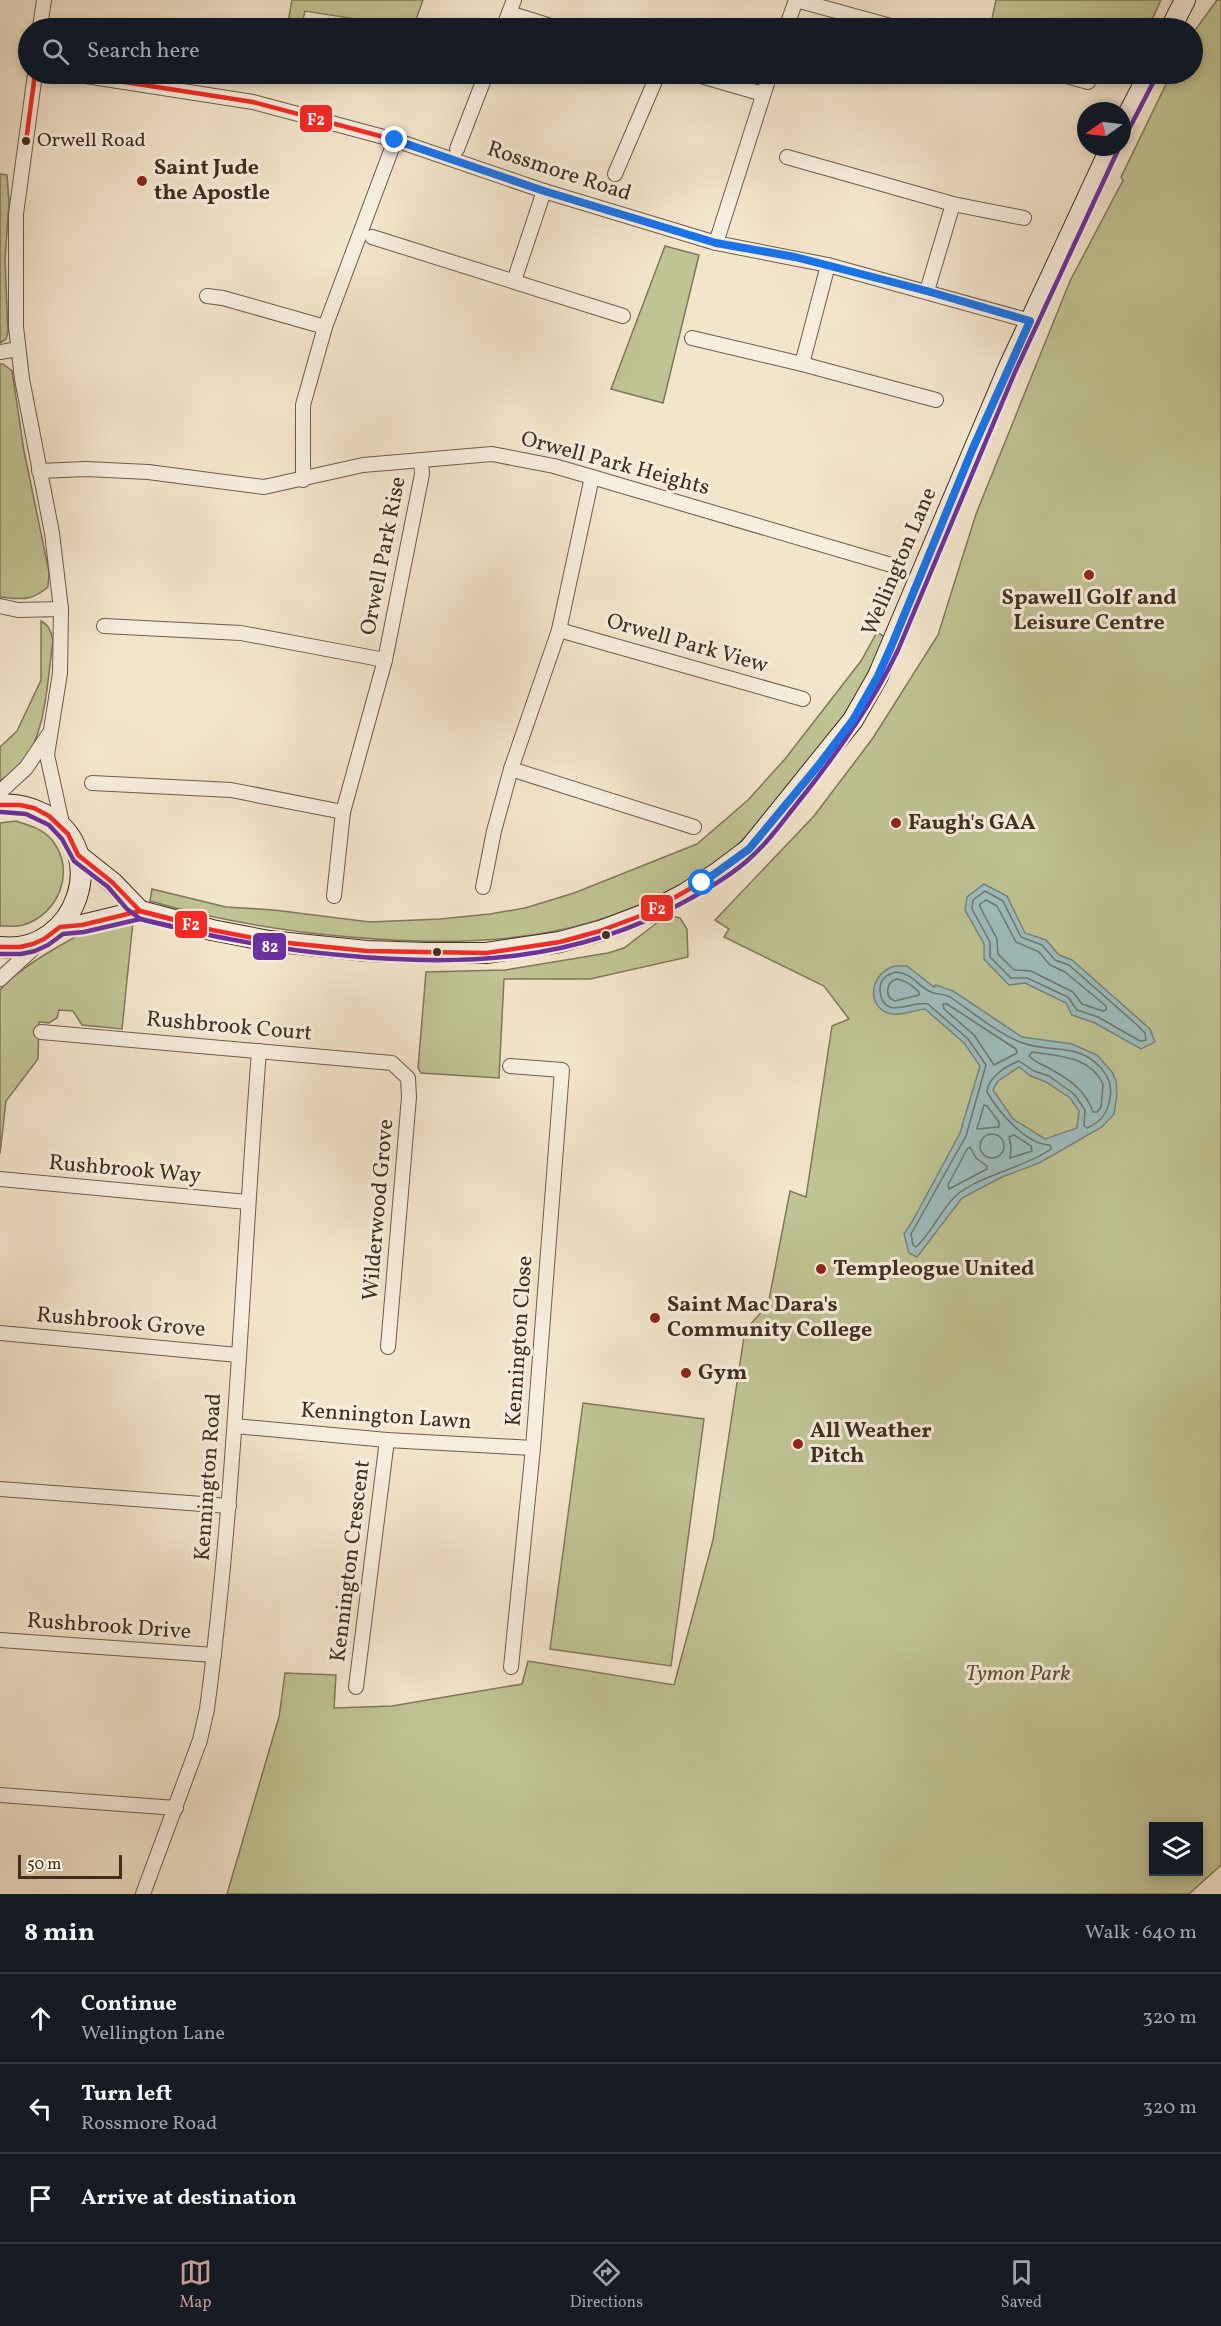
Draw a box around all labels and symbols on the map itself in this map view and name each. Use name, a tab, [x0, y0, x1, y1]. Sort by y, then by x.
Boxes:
north arrow	[1077, 102, 1131, 156]
line badge: F2	[299, 104, 333, 133]
text: F2	[307, 110, 325, 132]
route end	[381, 126, 407, 152]
place label: Orwell Road	[37, 127, 146, 155]
street label: Rossmore Road	[483, 134, 635, 210]
marker: Orwell Road	[20, 135, 32, 147]
place label: Saint Jude the Apostle	[154, 153, 270, 209]
marker: Saint Jude the Apostle	[135, 174, 149, 188]
street label: Orwell Park Heights	[517, 424, 713, 504]
street label: Orwell Park Rise	[353, 474, 415, 638]
street label: Wellington Lane	[855, 483, 945, 641]
marker: Spawell Golf and Leisure Centre	[1082, 568, 1096, 582]
place label: Spawell Golf and Leisure Centre	[1001, 583, 1177, 639]
street label: Orwell Park View	[603, 606, 771, 682]
place label: Faugh's GAA	[908, 808, 1036, 839]
marker: Faugh's GAA	[889, 816, 903, 830]
route start	[688, 869, 714, 895]
line badge: F2	[640, 894, 674, 922]
text: F2	[648, 899, 666, 921]
line badge: F2	[174, 910, 208, 939]
text: F2	[182, 915, 200, 937]
unlabelled marker	[600, 929, 612, 941]
line badge: 82	[252, 932, 287, 961]
text: 82	[262, 937, 278, 959]
unlabelled marker	[431, 946, 443, 958]
street label: Rushbrook Court	[145, 1004, 313, 1050]
street label: Wilderwood Grove	[356, 1118, 402, 1302]
street label: Rushbrook Way	[47, 1148, 203, 1192]
place label: Templeogue United	[833, 1254, 1034, 1285]
street label: Kennington Close	[499, 1255, 541, 1427]
marker: Templeogue United	[814, 1262, 828, 1276]
place label: Saint Mac Dara's Community College	[667, 1290, 872, 1346]
street label: Rushbrook Grove	[35, 1300, 207, 1346]
marker: Saint Mac Dara's Community College	[648, 1311, 662, 1325]
place label: Gym	[698, 1358, 747, 1389]
marker: Gym	[679, 1366, 693, 1380]
street label: Kennington Road	[188, 1392, 230, 1562]
street label: Kennington Lawn	[300, 1396, 472, 1438]
place label: All Weather Pitch	[810, 1416, 932, 1472]
marker: All Weather Pitch	[791, 1437, 805, 1451]
street label: Kennington Crescent	[323, 1458, 379, 1664]
street label: Rushbrook Drive	[26, 1606, 192, 1648]
park label: Tymon Park	[966, 1659, 1070, 1690]
scale bar	[18, 1852, 122, 1880]

